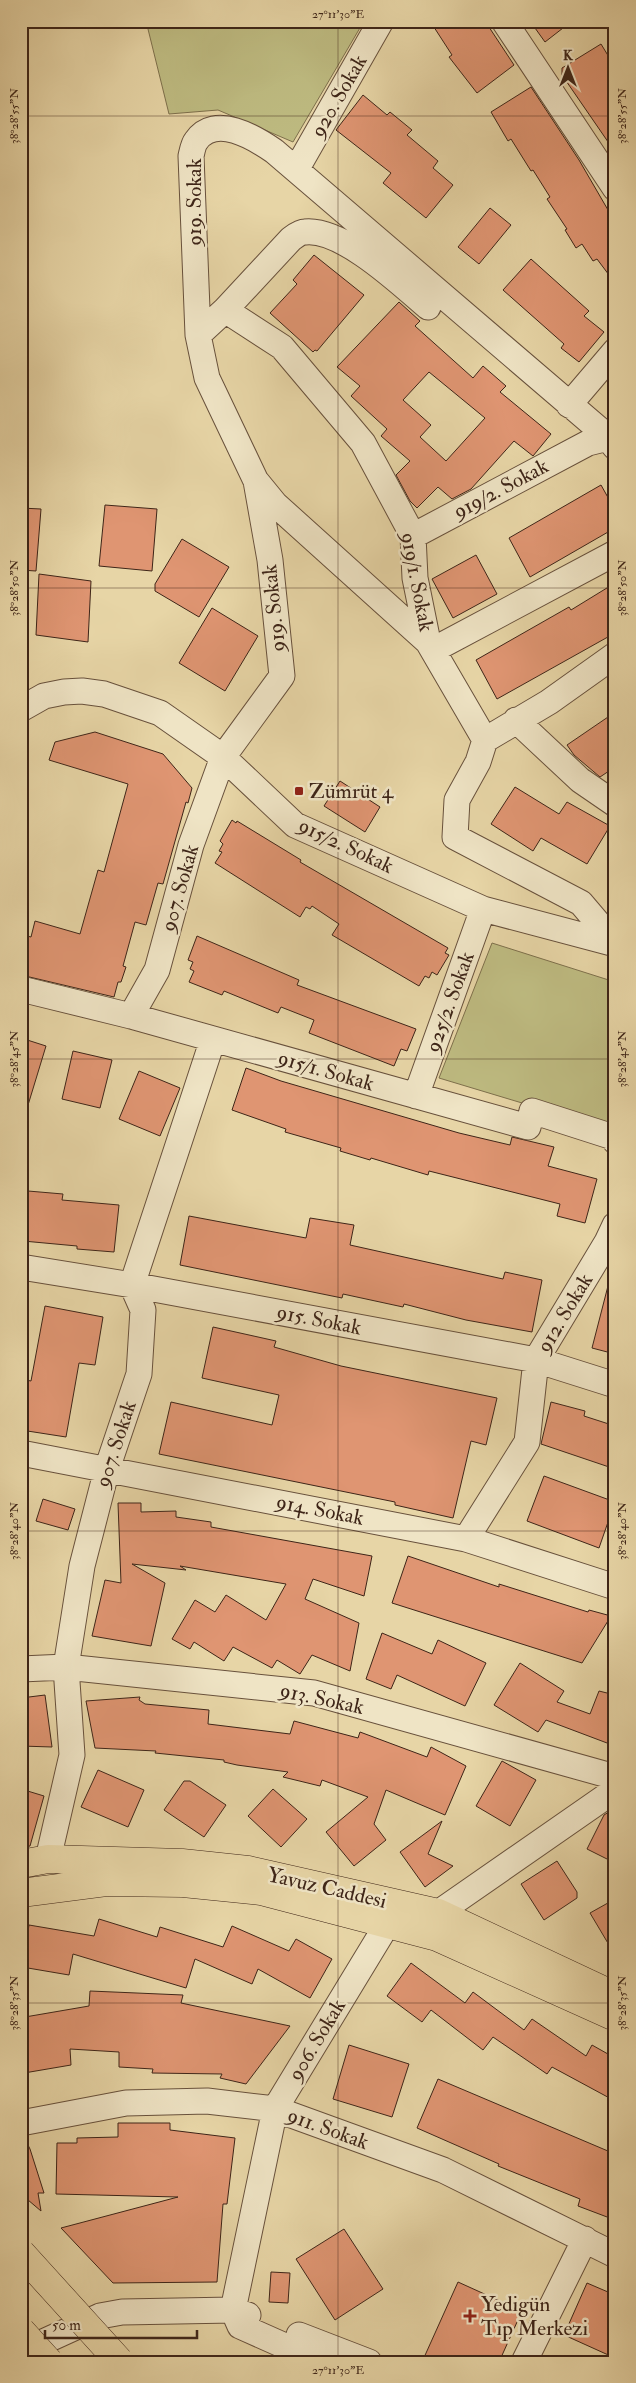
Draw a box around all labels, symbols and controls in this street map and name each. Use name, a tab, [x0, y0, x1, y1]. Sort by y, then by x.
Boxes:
text: 27°11'30"E	[312, 7, 364, 22]
north arrow	[544, 42, 594, 92]
text: K	[563, 47, 574, 64]
street label: 920. Sokak	[304, 50, 373, 144]
text: 38°28'55"N	[7, 88, 22, 144]
text: 38°28'55"N	[615, 88, 630, 144]
street label: 919. Sokak	[181, 158, 208, 248]
street label: 919/2. Sokak	[447, 453, 553, 526]
street label: 919/1. Sokak	[394, 528, 440, 634]
text: 38°28'50"N	[7, 559, 22, 616]
text: 38°28'50"N	[615, 559, 630, 616]
street label: 919. Sokak	[256, 563, 292, 655]
place label: Zümrüt 4	[309, 778, 395, 805]
marker: Zümrüt 4	[293, 785, 305, 797]
street label: 915/2. Sokak	[292, 811, 398, 880]
street label: 907. Sokak	[154, 841, 205, 937]
street label: 925/2. Sokak	[419, 948, 481, 1058]
text: 38°28'45"N	[7, 1030, 22, 1088]
text: 38°28'45"N	[615, 1030, 630, 1088]
street label: 915/1. Sokak	[273, 1044, 377, 1098]
street label: 912. Sokak	[530, 1269, 599, 1359]
street label: 915. Sokak	[272, 1298, 364, 1341]
street label: 907. Sokak	[89, 1397, 143, 1493]
street label: 914. Sokak	[272, 1488, 366, 1532]
text: 38°28'40"N	[7, 1502, 22, 1560]
text: 38°28'40"N	[615, 1502, 630, 1560]
street label: 913. Sokak	[276, 1677, 366, 1721]
street label: Yavuz Caddesi	[265, 1861, 390, 1915]
text: 38°28'35"N	[7, 1975, 22, 2031]
text: 38°28'35"N	[615, 1975, 630, 2031]
street label: 906. Sokak	[281, 1994, 352, 2088]
street label: 911. Sokak	[282, 2101, 372, 2156]
place label: Yedigün Tıp Merkezi	[481, 2291, 588, 2342]
scale bar	[45, 2308, 198, 2340]
marker: Yedigün Tıp Merkezi	[463, 2309, 477, 2323]
text: 50 m	[52, 2316, 81, 2335]
text: 27°11'30"E	[312, 2363, 364, 2378]

